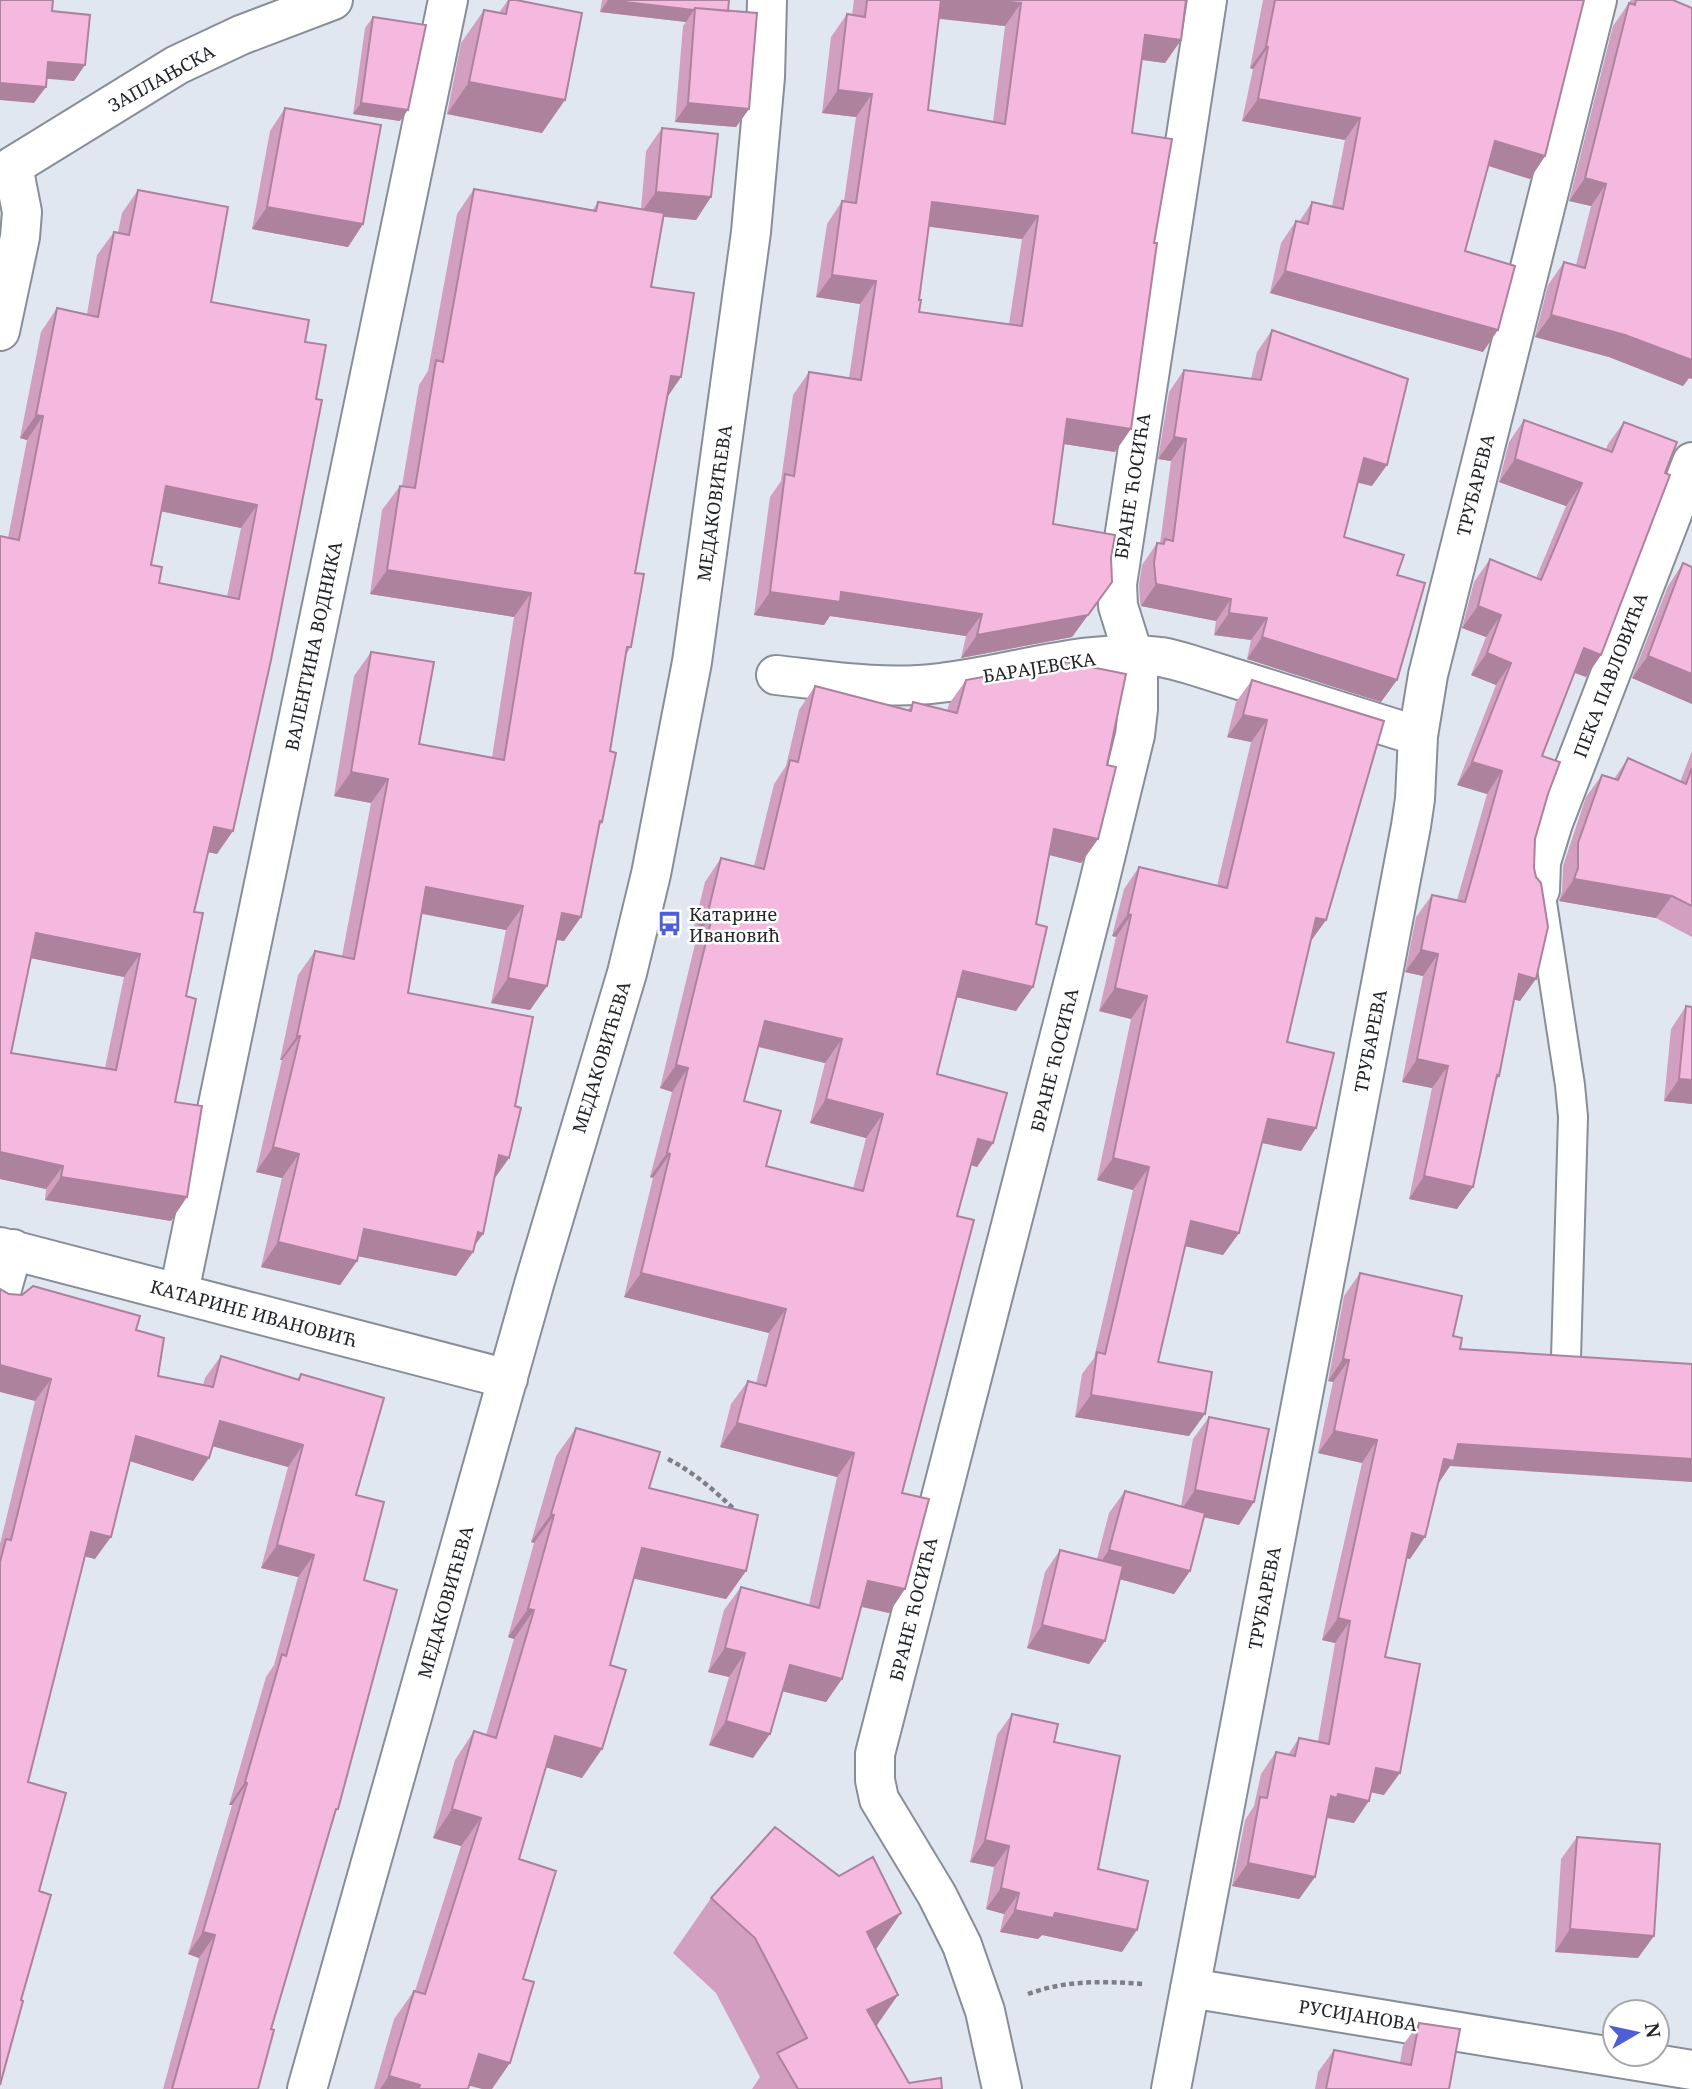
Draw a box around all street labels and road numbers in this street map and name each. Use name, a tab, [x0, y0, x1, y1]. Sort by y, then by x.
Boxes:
street label: ЗАПЛАЊСКА	[104, 39, 219, 117]
street label: БРАНЕ ЋОСИЋА	[1109, 411, 1155, 561]
street label: МЕДАКОВИЋЕВА	[691, 423, 737, 583]
street label: ТРУБАРЕВА	[1451, 431, 1499, 539]
street label: ВАЛЕНТИНА ВОДНИКА	[279, 539, 347, 753]
street label: ПЕКА ПАВЛОВИЋА	[1567, 589, 1653, 761]
street label: БАРАЈЕВСКА	[981, 646, 1097, 688]
street label: МЕДАКОВИЋЕВА	[566, 978, 636, 1136]
street label: БРАНЕ ЋОСИЋА	[1025, 985, 1084, 1135]
street label: ТРУБАРЕВА	[1348, 987, 1392, 1095]
street label: КАТАРИНЕ ИВАНОВИЋ	[148, 1274, 360, 1352]
street label: МЕДАКОВИЋЕВА	[412, 1522, 478, 1681]
street label: БРАНЕ ЋОСИЋА	[884, 1534, 943, 1684]
street label: ТРУБАРЕВА	[1242, 1544, 1286, 1652]
street label: РУСИЈАНОВА	[1297, 1994, 1419, 2036]

